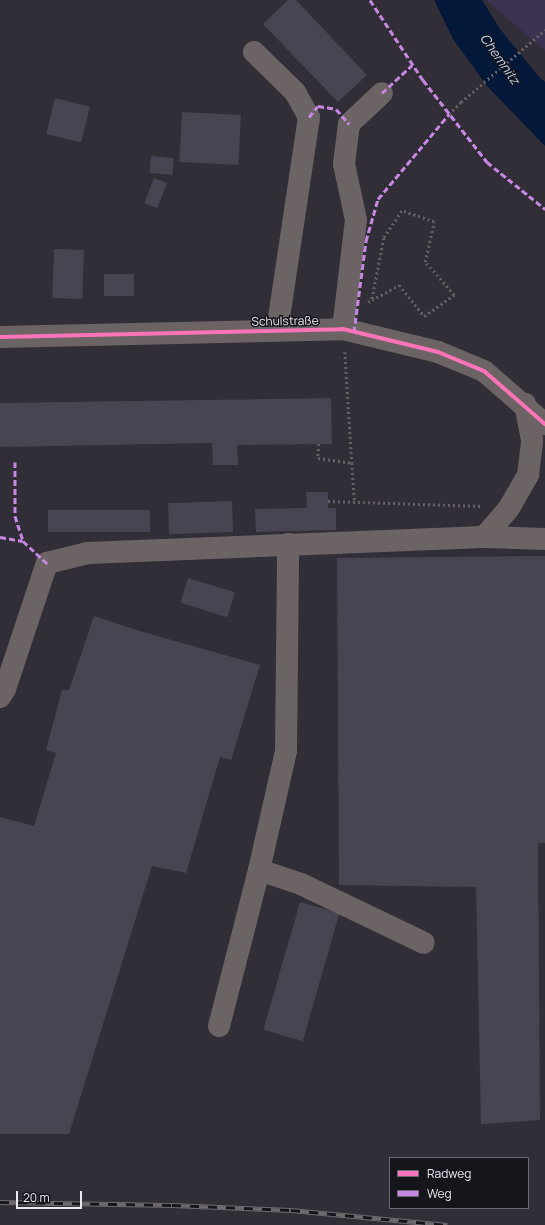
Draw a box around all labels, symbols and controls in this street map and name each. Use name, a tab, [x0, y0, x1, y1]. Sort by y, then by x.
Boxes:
water label: Chemnitz	[477, 31, 523, 87]
street label: Schulstraße	[251, 313, 319, 329]
legend	[389, 1157, 529, 1209]
text: Radweg	[427, 1165, 471, 1182]
scale bar	[18, 1183, 84, 1209]
text: Weg	[427, 1185, 452, 1202]
text: 20 m	[23, 1189, 50, 1206]

